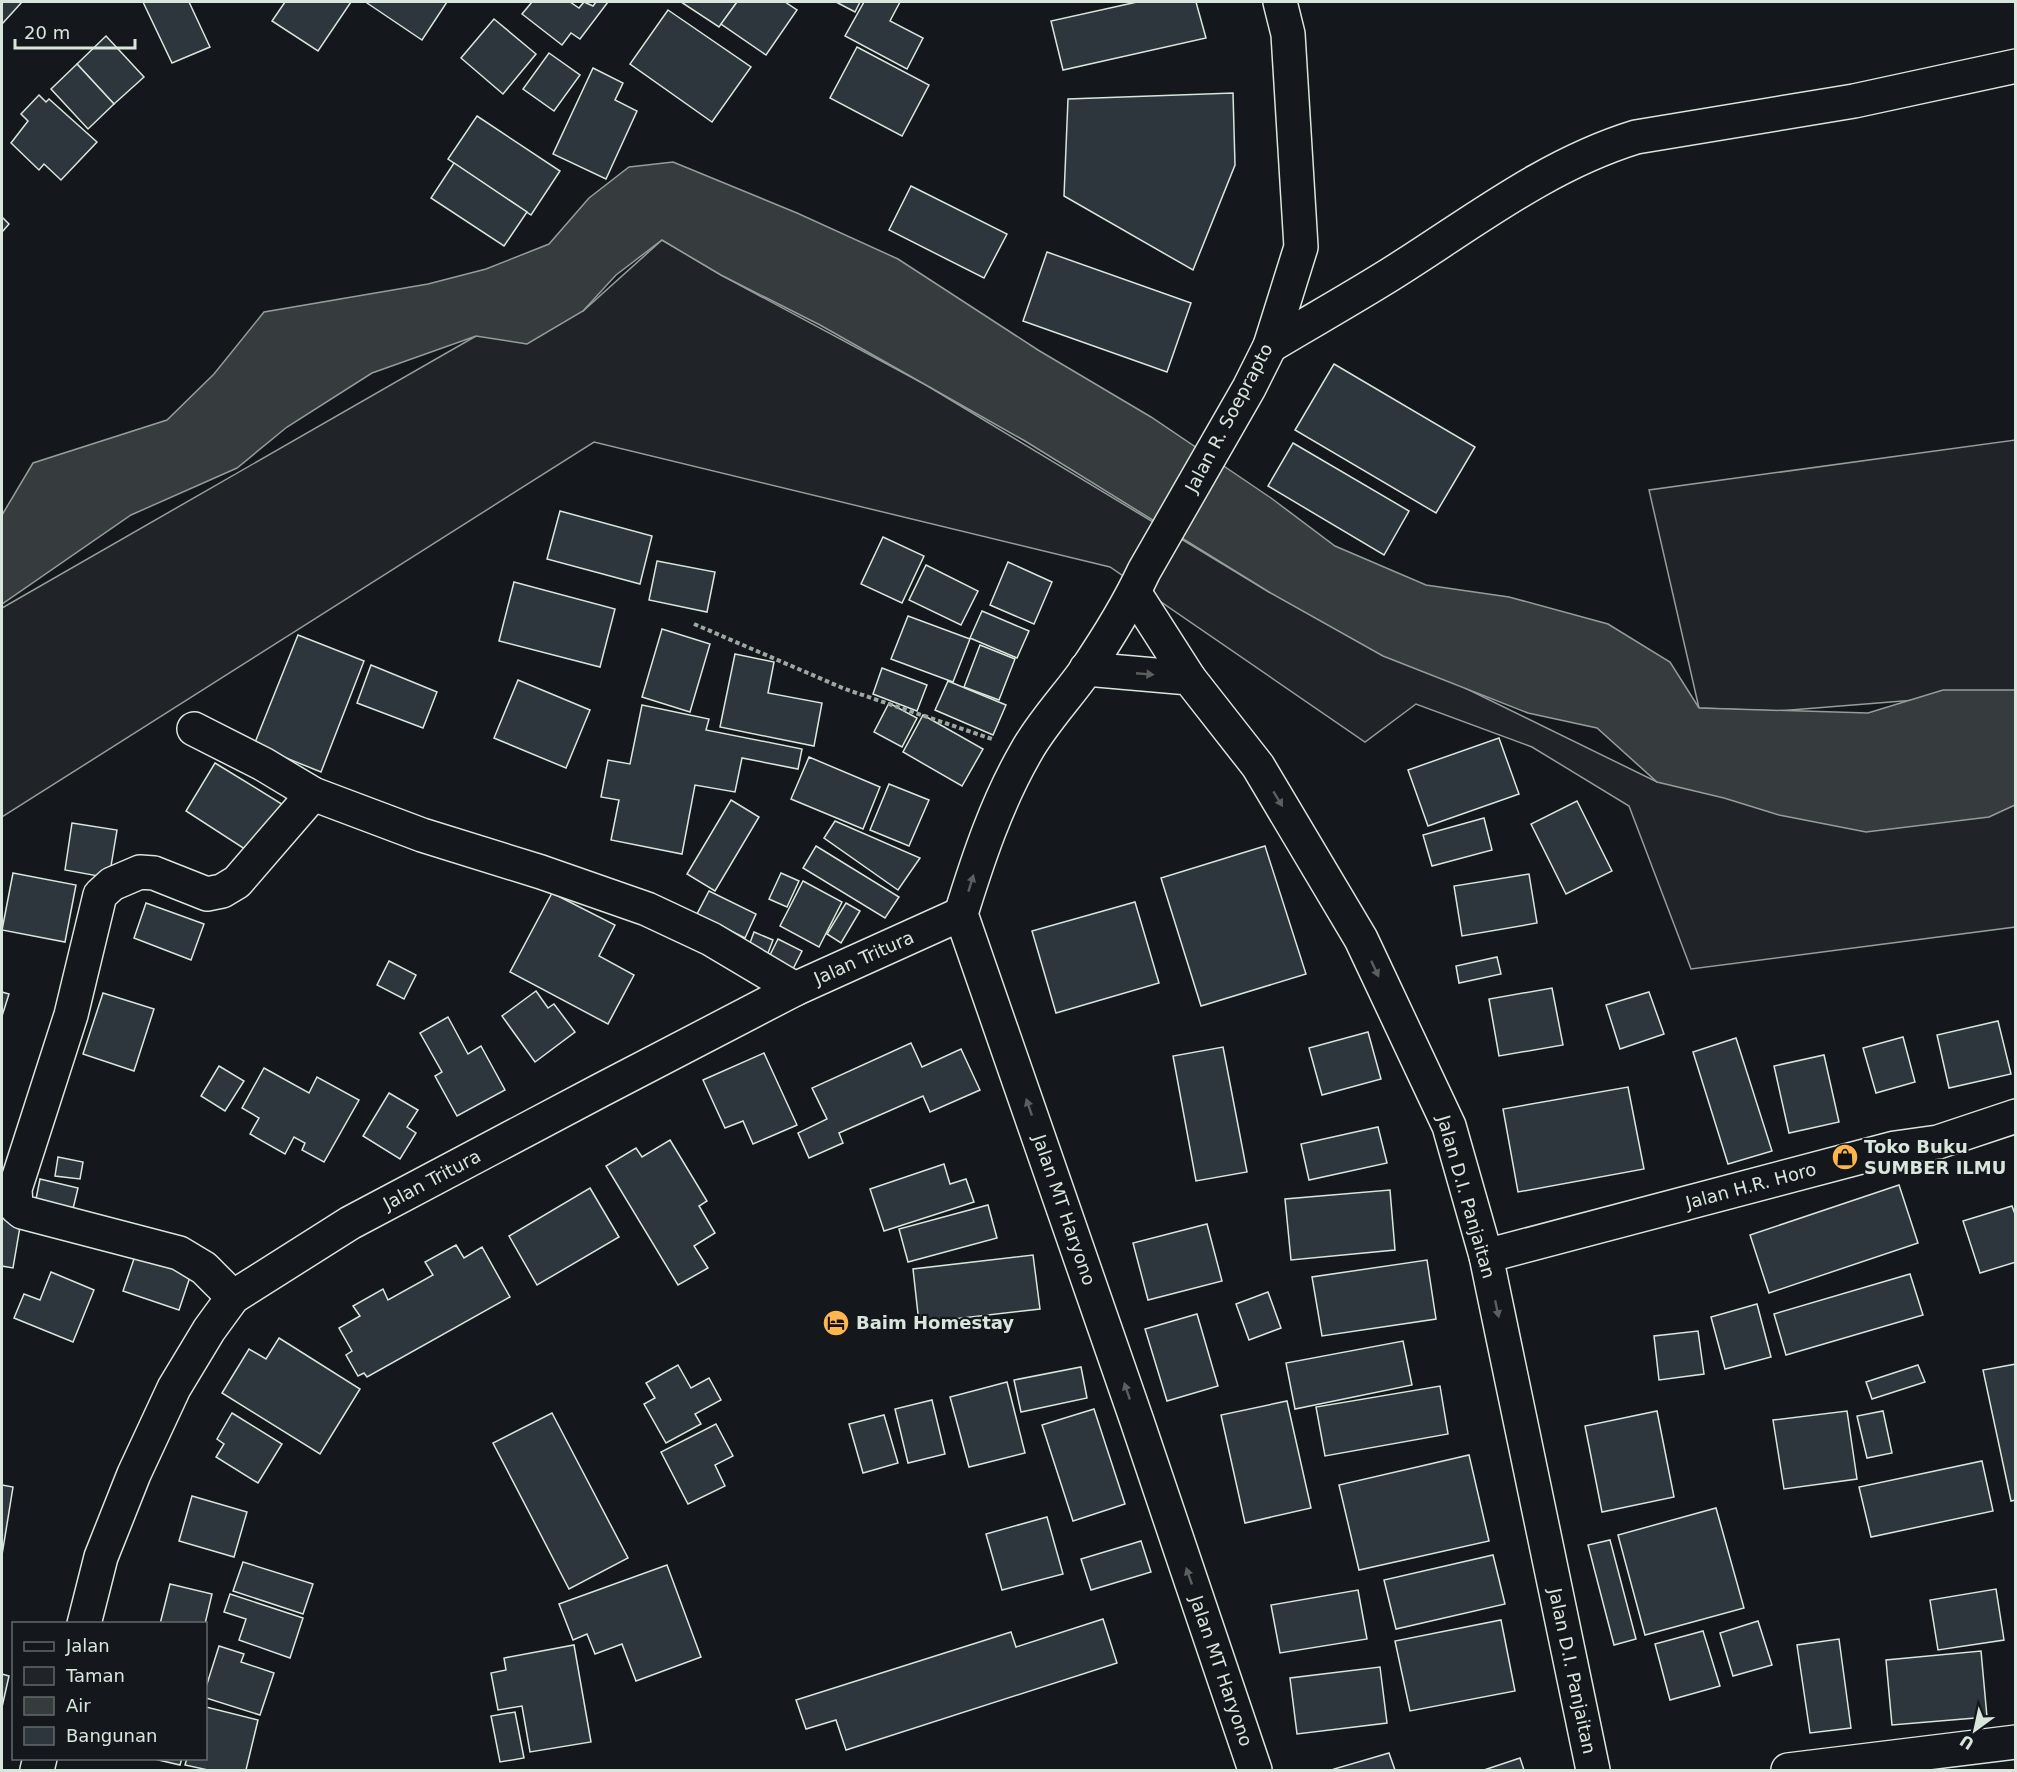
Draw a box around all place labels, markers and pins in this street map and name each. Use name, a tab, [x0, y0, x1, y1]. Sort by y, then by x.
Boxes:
place label: Toko Buku SUMBER ILMU	[1864, 1136, 2006, 1178]
shop icon: Toko Buku SUMBER ILMU	[1830, 1142, 1860, 1172]
hotel icon: Baim Homestay	[821, 1308, 851, 1338]
place label: Baim Homestay	[856, 1312, 1014, 1333]

